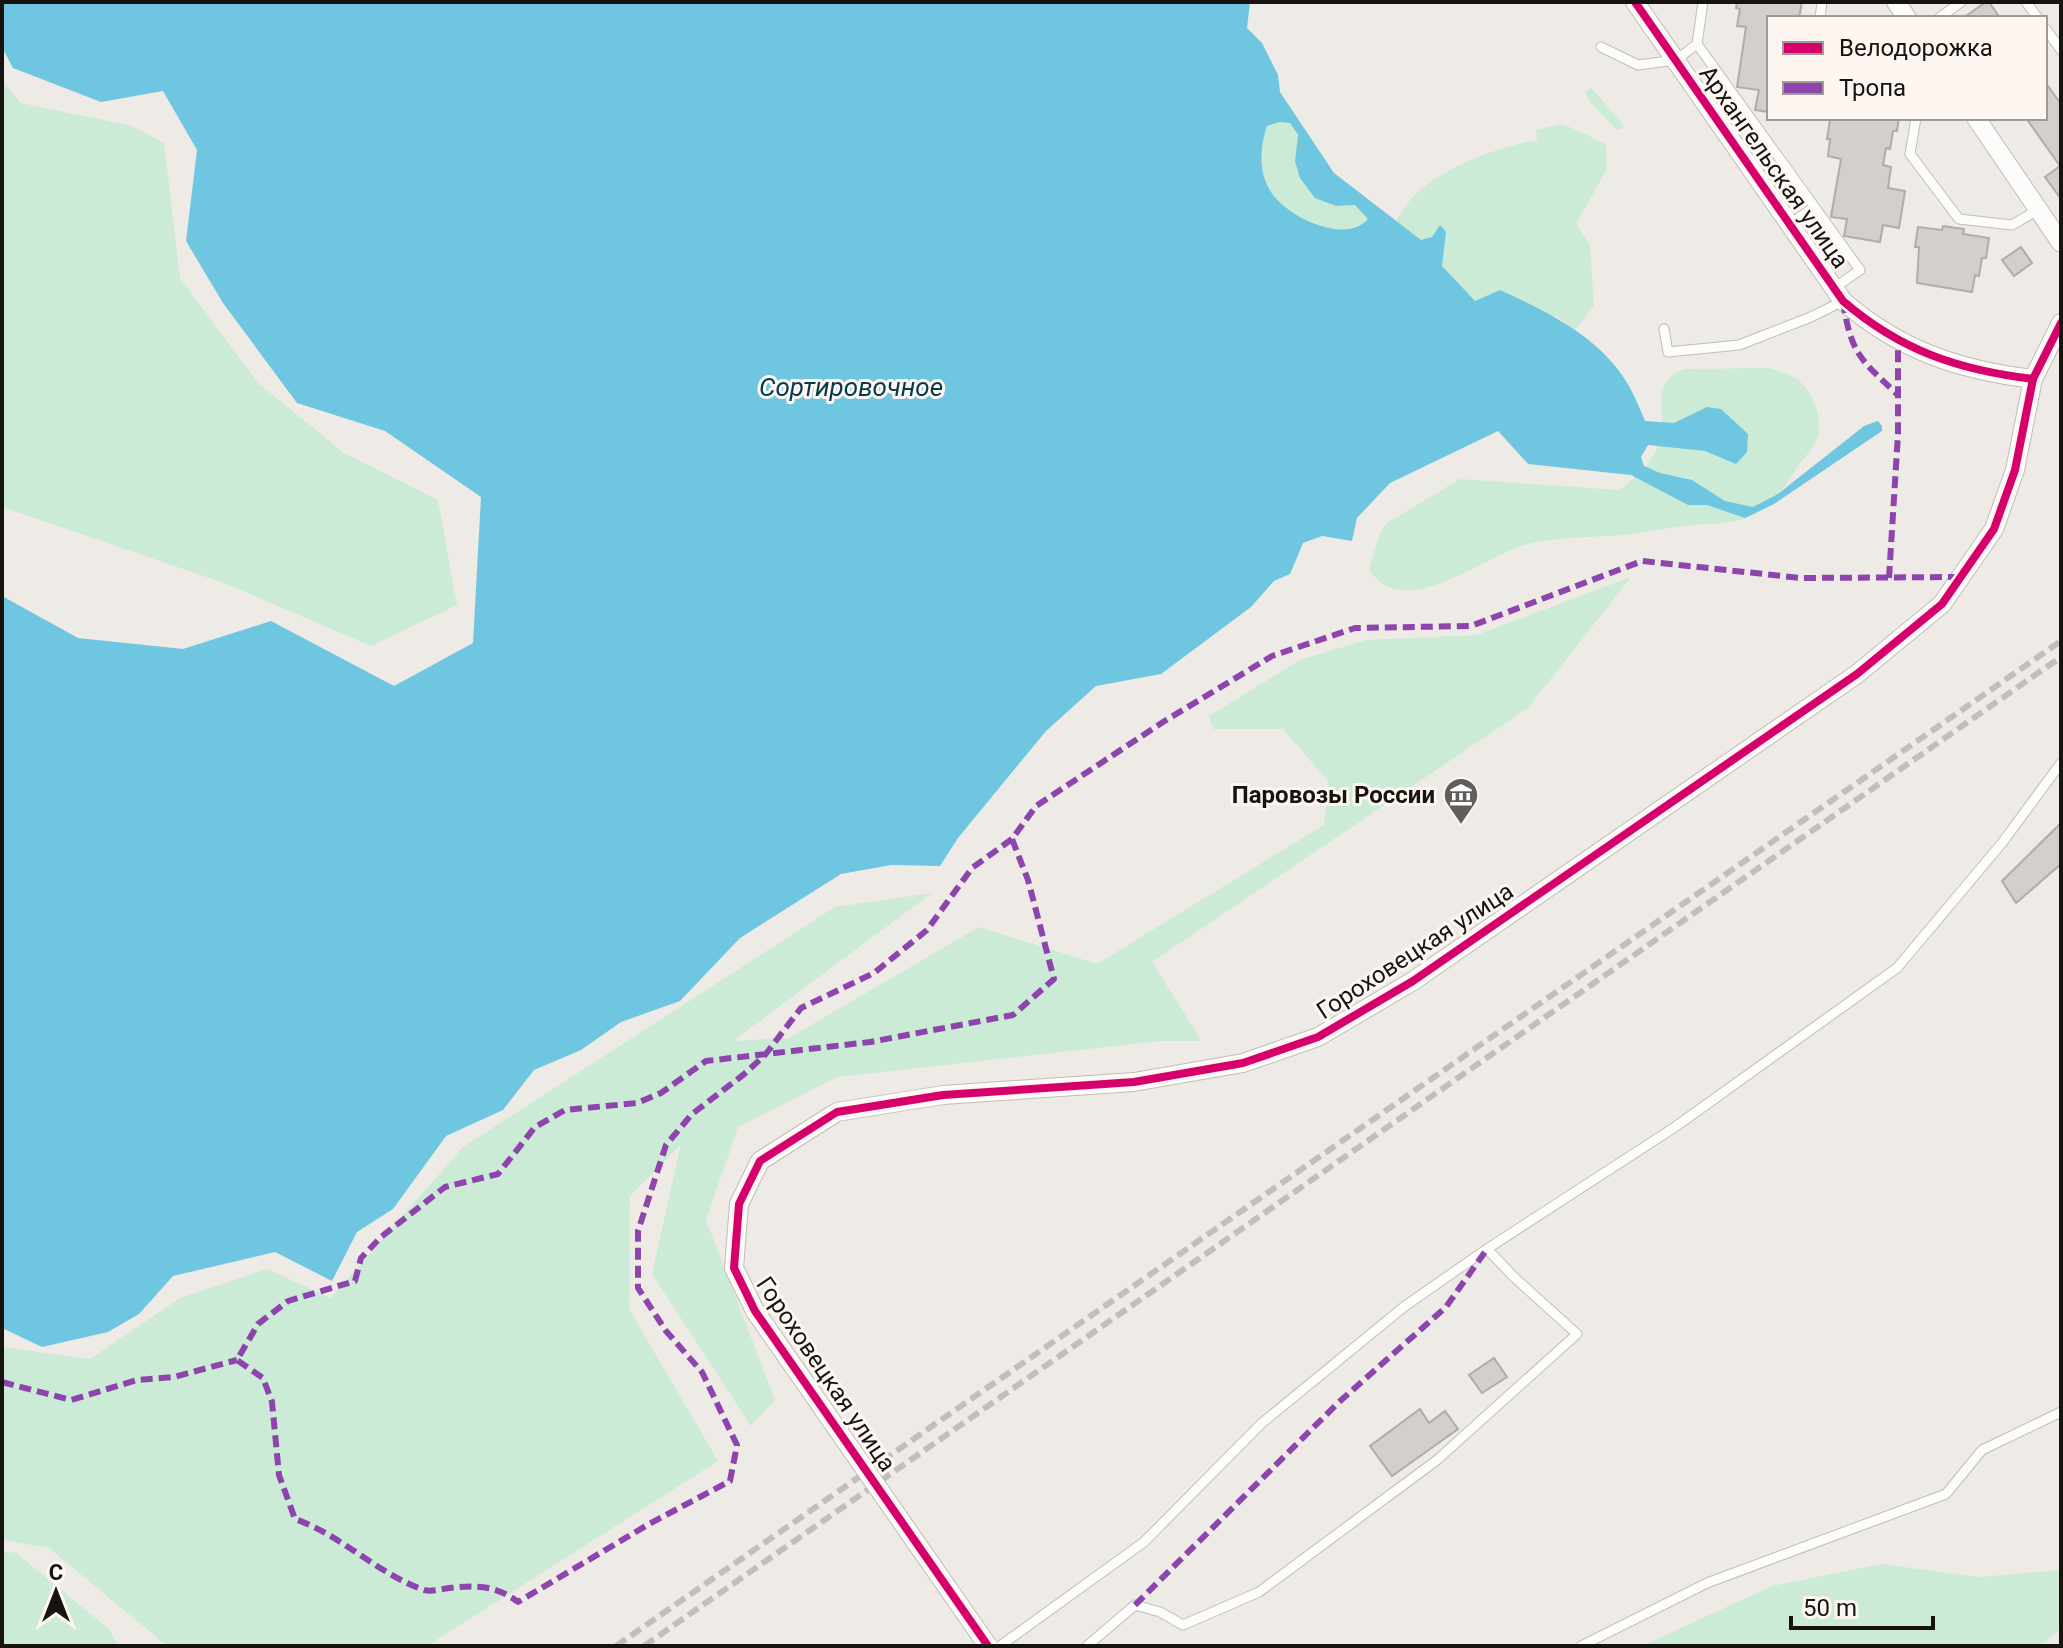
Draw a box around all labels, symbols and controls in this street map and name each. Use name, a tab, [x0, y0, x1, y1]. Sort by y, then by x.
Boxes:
legend	[1767, 16, 2047, 120]
text: Велодорожка	[1839, 34, 1993, 62]
street label: Архангельская улица	[1693, 60, 1855, 274]
text: Тропа	[1839, 74, 1906, 102]
water label: Сортировочное	[759, 372, 943, 402]
museum icon: Паровозы России	[1442, 776, 1480, 826]
place label: Паровозы России	[1232, 781, 1435, 809]
street label: Гороховецкая улица	[1311, 877, 1519, 1025]
street label: Гороховецкая улица	[750, 1271, 902, 1477]
north arrow	[16, 1552, 96, 1632]
text: С	[49, 1560, 63, 1585]
scale bar	[1791, 1580, 1933, 1630]
text: 50 m	[1803, 1594, 1857, 1622]

